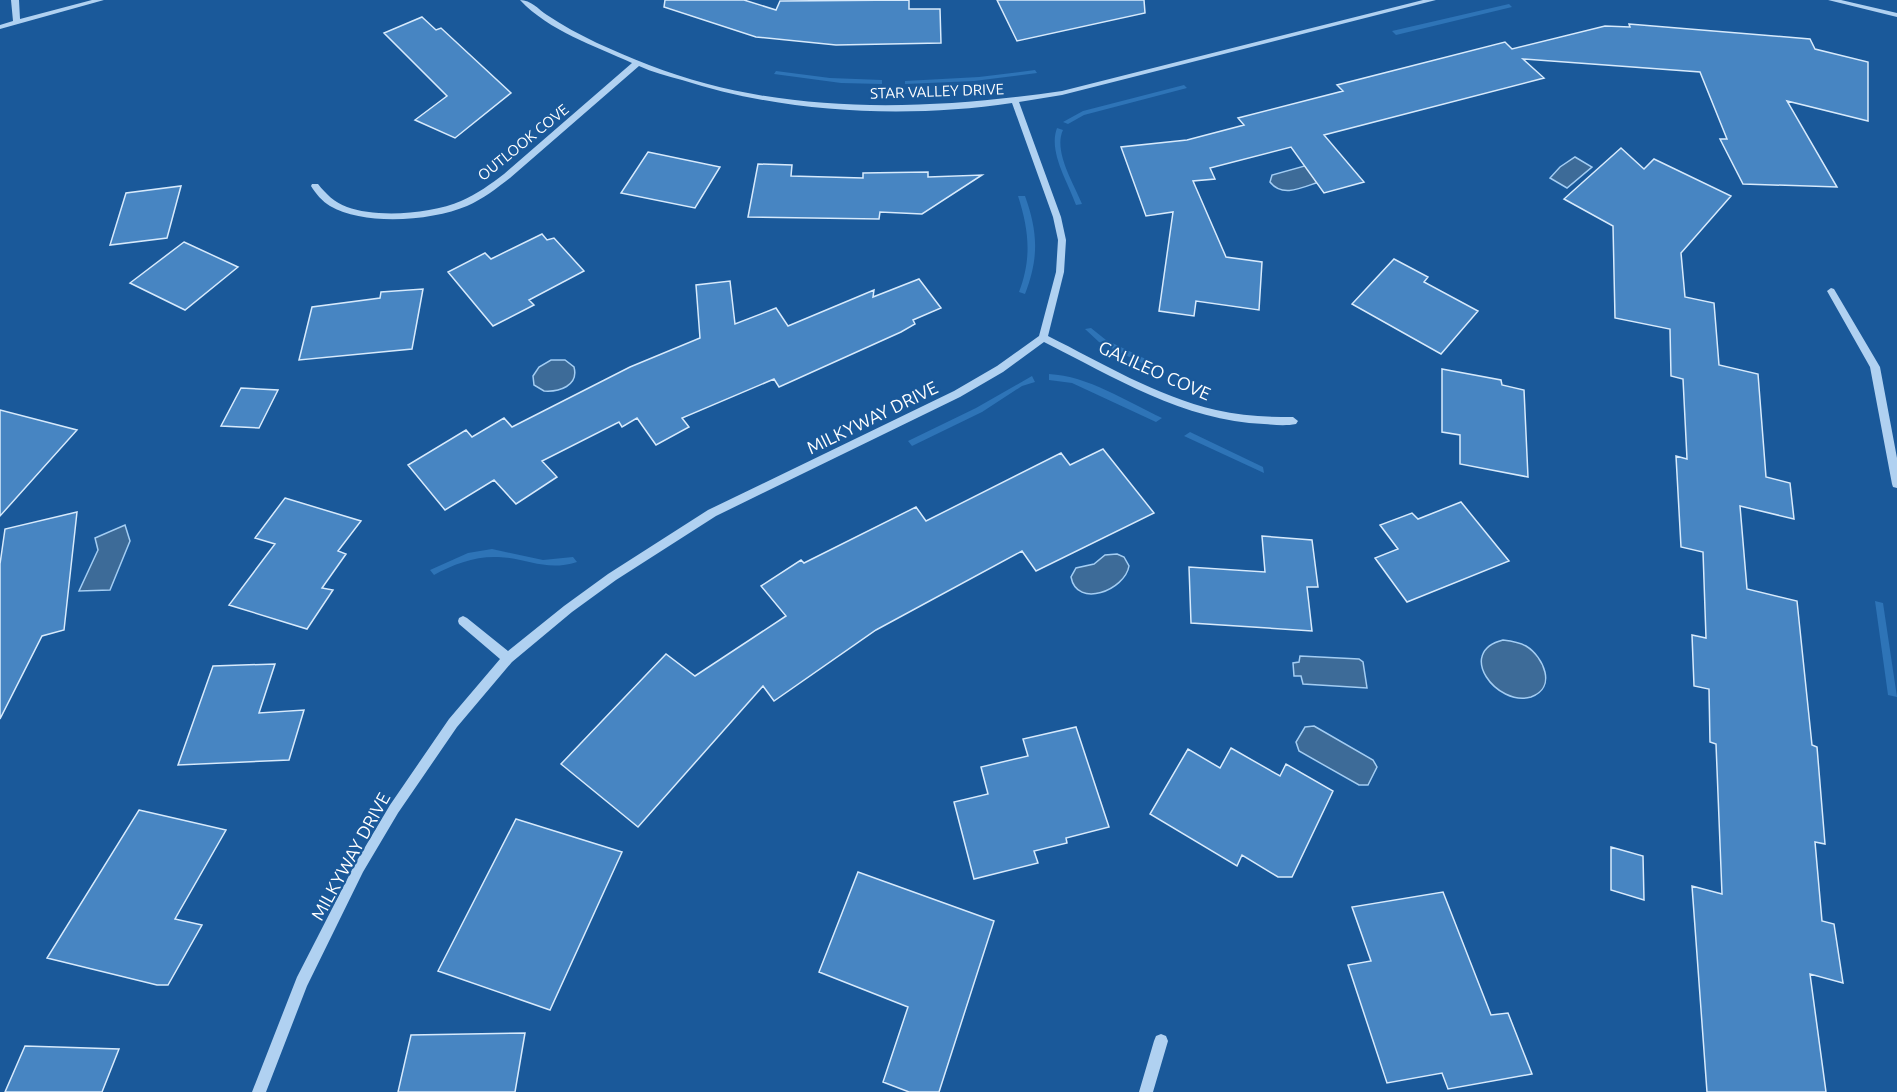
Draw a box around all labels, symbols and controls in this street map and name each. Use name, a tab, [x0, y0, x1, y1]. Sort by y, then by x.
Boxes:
street label: STAR VALLEY DRIVE	[870, 80, 1004, 102]
street label: OUTLOOK COVE	[474, 100, 572, 184]
street label: GALILEO COVE	[1096, 336, 1214, 404]
street label: MILKYWAY DRIVE	[803, 377, 941, 457]
street label: MILKYWAY DRIVE	[307, 789, 393, 923]

